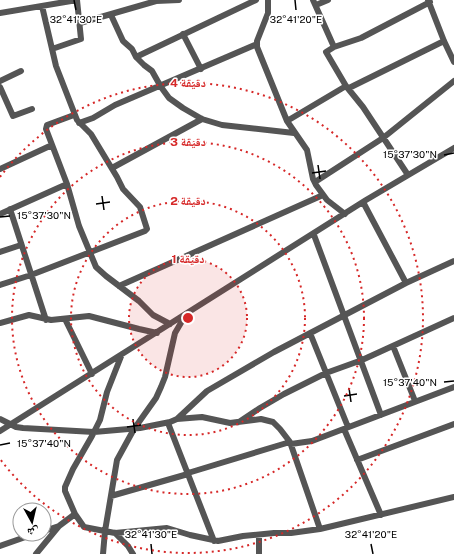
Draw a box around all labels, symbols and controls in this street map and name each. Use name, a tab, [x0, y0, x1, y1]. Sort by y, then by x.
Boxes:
text: 32°41'30"E	[50, 13, 102, 25]
text: 32°41'20"E	[270, 13, 322, 25]
text: 4 دقيقة	[170, 76, 206, 90]
text: 3 دقيقة	[170, 135, 206, 149]
text: 15°37'30"N	[383, 148, 437, 160]
text: 2 دقيقة	[170, 194, 206, 208]
text: 15°37'30"N	[17, 209, 71, 221]
text: 1 دقيقة	[171, 252, 205, 266]
centre of rings	[181, 311, 195, 325]
text: 15°37'40"N	[383, 376, 437, 388]
text: 15°37'40"N	[17, 437, 71, 449]
north arrow	[12, 502, 52, 542]
text: ش	[26, 523, 40, 539]
text: 32°41'30"E	[125, 528, 177, 540]
text: 32°41'20"E	[345, 528, 397, 540]

